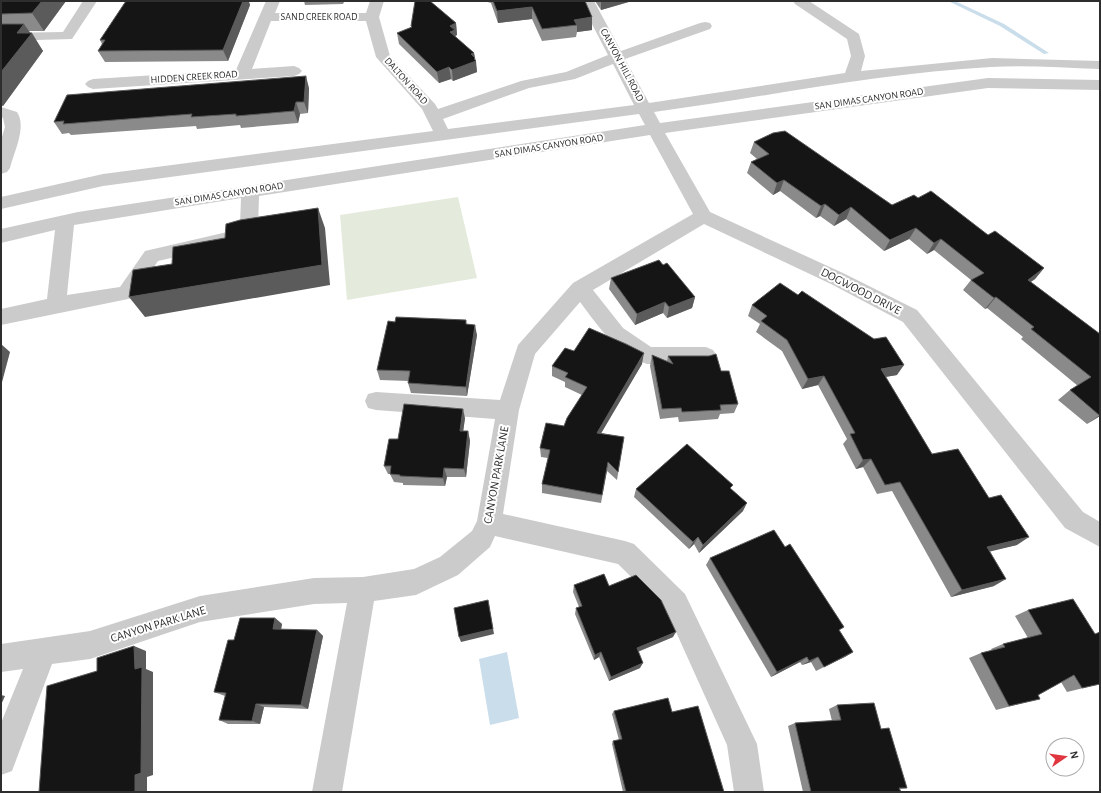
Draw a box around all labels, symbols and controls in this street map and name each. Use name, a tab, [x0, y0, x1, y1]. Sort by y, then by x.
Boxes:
street label: SAND CREEK ROAD	[281, 12, 358, 22]
street label: CANYON HILL ROAD	[599, 27, 646, 104]
street label: DALTON ROAD	[383, 56, 430, 107]
street label: HIDDEN CREEK ROAD	[150, 69, 238, 85]
street label: SAN DIMAS CANYON ROAD	[814, 86, 925, 112]
street label: SAN DIMAS CANYON ROAD	[494, 132, 604, 160]
street label: SAN DIMAS CANYON ROAD	[174, 180, 284, 208]
street label: DOGWOOD DRIVE	[819, 266, 903, 316]
street label: CANYON PARK LANE	[482, 425, 511, 525]
street label: CANYON PARK LANE	[109, 604, 207, 644]
north arrow	[1045, 737, 1085, 777]
text: N	[1068, 750, 1080, 760]

